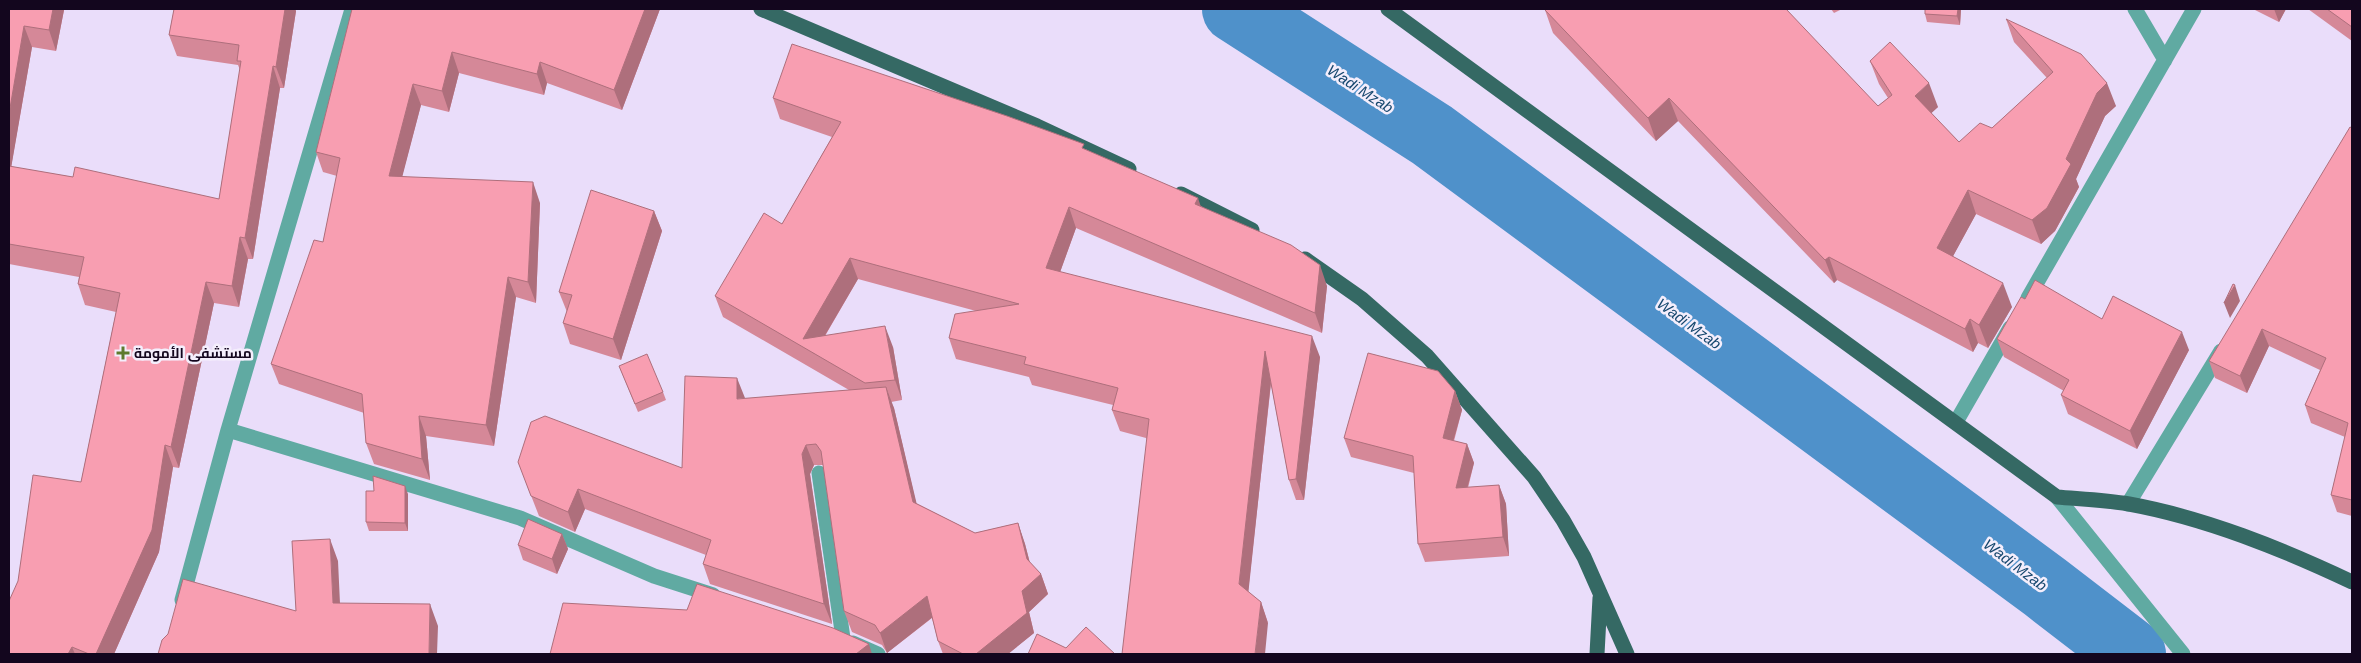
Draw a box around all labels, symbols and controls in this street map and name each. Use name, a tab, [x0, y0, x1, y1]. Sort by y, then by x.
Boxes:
water label: Wadi Mzab	[1324, 61, 1396, 116]
water label: Wadi Mzab	[1654, 295, 1725, 352]
place label: مستشفى الأمومة	[134, 345, 252, 362]
marker: مستشفى الأمومة	[116, 346, 130, 360]
water label: Wadi Mzab	[1980, 535, 2050, 594]

